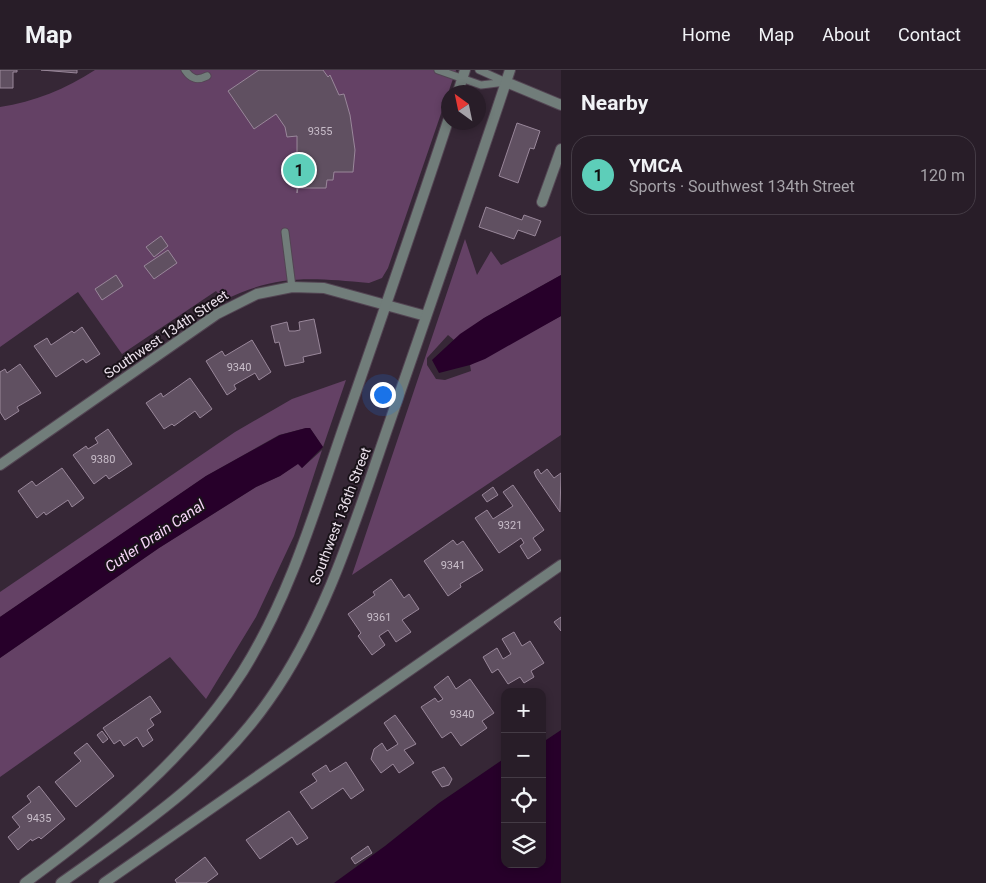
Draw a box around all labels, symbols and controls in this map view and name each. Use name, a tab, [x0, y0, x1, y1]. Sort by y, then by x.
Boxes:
text: Map	[25, 21, 72, 49]
text: Home	[682, 24, 731, 45]
text: Map	[759, 24, 794, 45]
text: About	[822, 24, 870, 45]
text: Contact	[898, 24, 961, 45]
north arrow	[441, 85, 486, 130]
text: Nearby	[581, 91, 648, 115]
house number: 9355	[308, 125, 332, 138]
pin: 1	[283, 151, 315, 189]
text: YMCA	[629, 154, 683, 177]
text: 1	[593, 166, 603, 185]
text: 120 m	[920, 166, 965, 185]
text: Sports · Southwest 134th Street	[629, 177, 855, 196]
street label: Southwest 134th Street	[101, 286, 231, 381]
house number: 9340	[227, 361, 251, 374]
your location	[370, 382, 396, 408]
street label: Southwest 136th Street	[306, 445, 374, 587]
house number: 9380	[91, 453, 115, 466]
water label: Cutler Drain Canal	[102, 496, 209, 576]
house number: 9321	[498, 519, 522, 532]
house number: 9341	[441, 559, 465, 572]
house number: 9361	[367, 611, 391, 624]
map controls	[501, 688, 546, 868]
button: +	[501, 688, 546, 733]
house number: 9340	[450, 708, 474, 721]
button: −	[501, 733, 546, 778]
button: locate	[501, 778, 546, 823]
house number: 9435	[27, 812, 51, 825]
button: layers	[501, 823, 546, 868]

